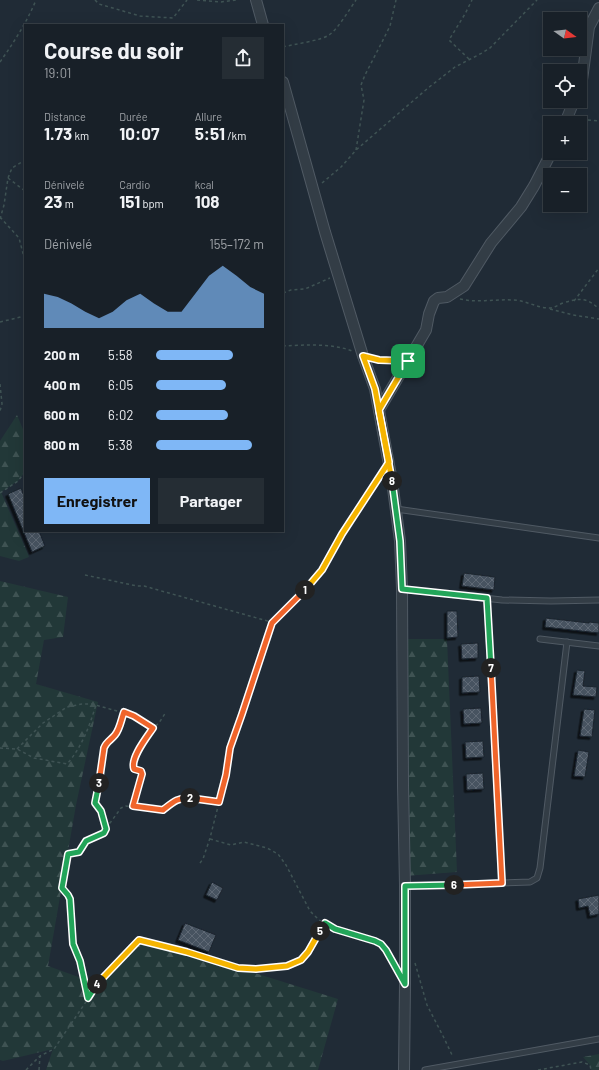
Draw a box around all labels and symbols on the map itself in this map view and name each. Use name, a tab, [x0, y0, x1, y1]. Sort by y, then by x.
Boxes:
north arrow	[543, 12, 587, 56]
pin	[391, 344, 425, 378]
pin: 8	[382, 471, 402, 491]
pin: 1	[295, 580, 315, 600]
pin: 7	[481, 658, 501, 678]
pin: 3	[89, 773, 109, 793]
pin: 2	[180, 788, 200, 808]
pin: 6	[444, 875, 464, 895]
pin: 5	[310, 921, 330, 941]
pin: 4	[87, 974, 107, 994]

